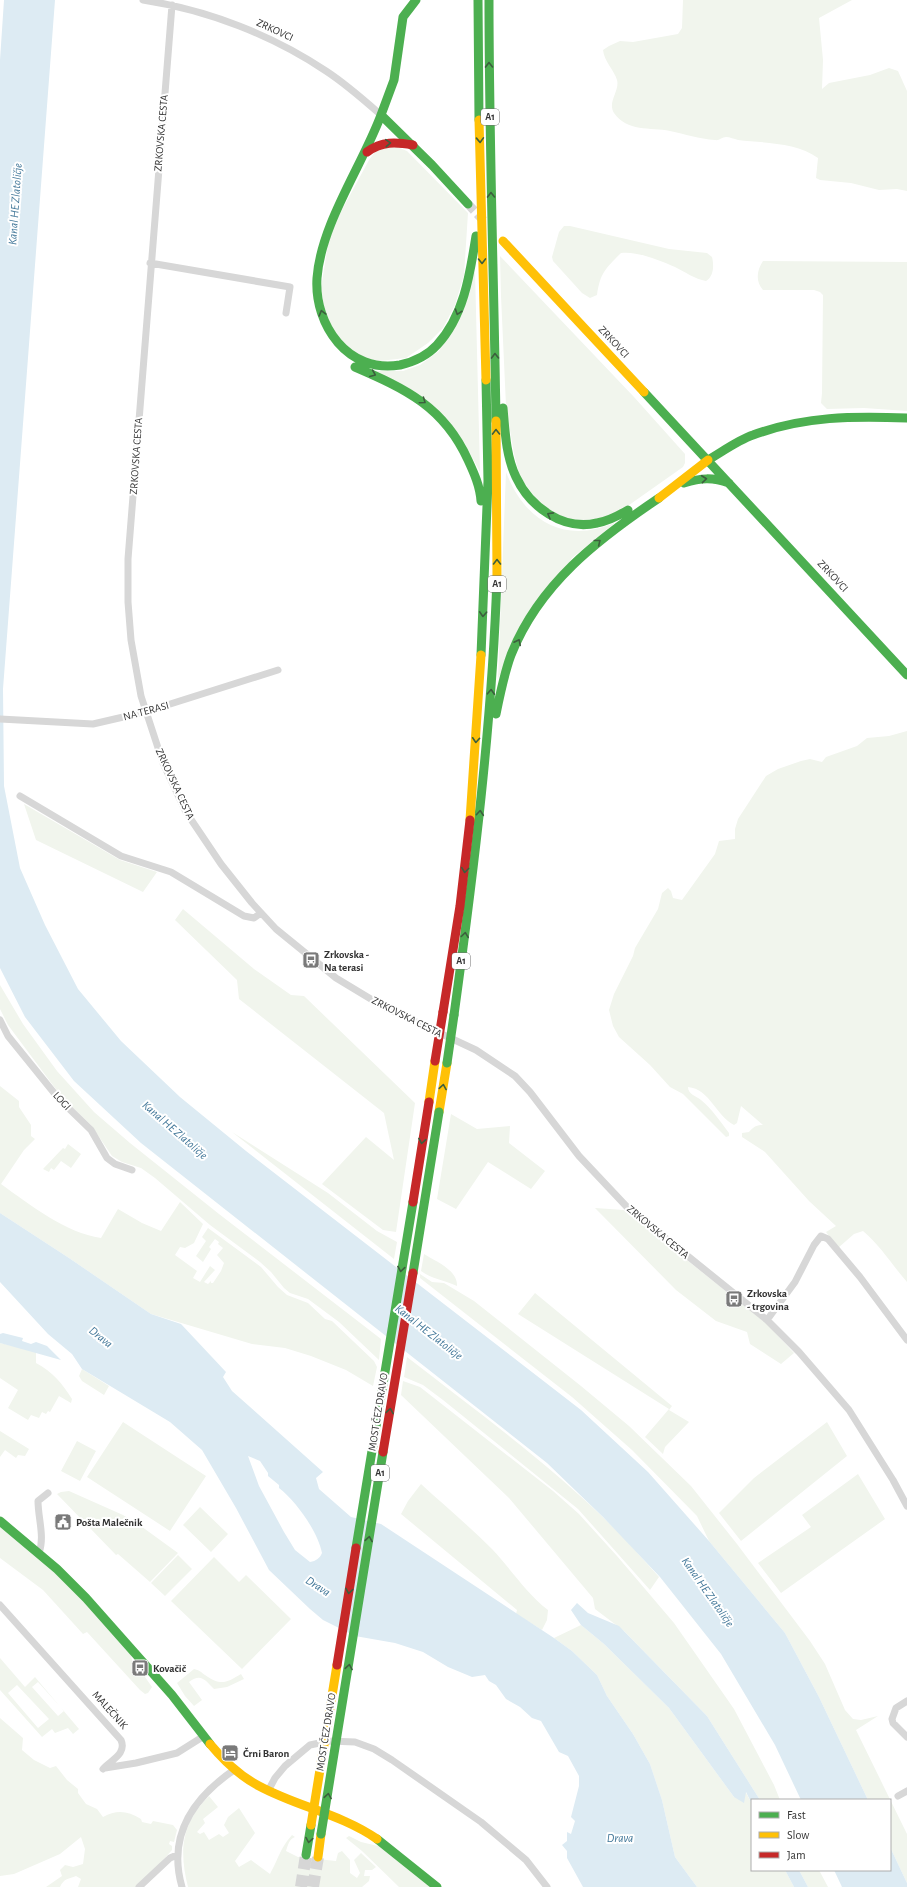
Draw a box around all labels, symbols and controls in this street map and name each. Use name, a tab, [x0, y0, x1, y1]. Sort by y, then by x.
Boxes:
street label: ZRKOVCI	[255, 17, 295, 43]
one-way arrow	[485, 62, 493, 68]
street label: ZRKOVSKA CESTA	[152, 93, 170, 172]
road number: A1	[481, 109, 499, 125]
one-way arrow	[475, 137, 484, 143]
one-way arrow	[385, 138, 391, 147]
water label: Kanal HE Zlatoličje	[6, 162, 25, 245]
one-way arrow	[487, 192, 496, 198]
one-way arrow	[478, 258, 486, 264]
one-way arrow	[454, 308, 462, 315]
one-way arrow	[318, 310, 327, 317]
street label: ZRKOVCI	[597, 324, 631, 360]
one-way arrow	[491, 353, 499, 359]
one-way arrow	[369, 370, 376, 378]
one-way arrow	[419, 396, 426, 404]
street label: ZRKOVSKA CESTA	[128, 417, 144, 495]
one-way arrow	[492, 429, 500, 435]
one-way arrow	[701, 475, 707, 484]
one-way arrow	[547, 512, 554, 519]
one-way arrow	[593, 540, 601, 547]
street label: ZRKOVCI	[816, 558, 850, 594]
one-way arrow	[493, 559, 501, 565]
road number: A1	[488, 576, 506, 592]
one-way arrow	[478, 611, 487, 617]
one-way arrow	[513, 639, 521, 647]
one-way arrow	[487, 689, 495, 695]
street label: NA TERASI	[122, 700, 170, 722]
one-way arrow	[472, 737, 481, 743]
street label: ZRKOVSKA CESTA	[154, 747, 197, 822]
one-way arrow	[476, 810, 485, 816]
one-way arrow	[460, 867, 469, 873]
one-way arrow	[460, 932, 469, 938]
place label: Zrkovska - Na terasi	[324, 949, 370, 973]
bus stop icon: Zrkovska - Na terasi	[301, 950, 321, 970]
road number: A1	[452, 953, 470, 969]
street label: ZRKOVSKA CESTA	[370, 995, 444, 1040]
one-way arrow	[438, 1084, 447, 1090]
street label: LOGI	[51, 1090, 73, 1112]
water label: Kanal HE Zlatoličje	[139, 1099, 210, 1162]
one-way arrow	[418, 1138, 427, 1144]
street label: ZRKOVSKA CESTA	[625, 1203, 692, 1261]
one-way arrow	[397, 1266, 406, 1272]
place label: Zrkovska - trgovina	[747, 1288, 790, 1312]
bus stop icon: Zrkovska - trgovina	[724, 1289, 744, 1309]
water label: Kanal HE Zlatoličje	[392, 1302, 465, 1363]
water label: Drava	[87, 1324, 115, 1350]
street label: MOST ČEZ DRAVO	[366, 1372, 390, 1452]
one-way arrow	[385, 1408, 394, 1414]
road number: A1	[371, 1465, 389, 1481]
public building icon: Pošta Malečnik	[53, 1512, 73, 1532]
place label: Pošta Malečnik	[76, 1517, 143, 1528]
one-way arrow	[364, 1536, 373, 1542]
water label: Kanal HE Zlatoličje	[679, 1555, 737, 1630]
water label: Drava	[304, 1574, 332, 1598]
one-way arrow	[345, 1588, 354, 1594]
bus stop icon: Kovačič	[130, 1658, 150, 1678]
place label: Kovačič	[153, 1663, 187, 1674]
one-way arrow	[344, 1664, 353, 1670]
street label: MALEČNIK	[90, 1689, 130, 1732]
street label: MOST ČEZ DRAVO	[314, 1692, 338, 1772]
hotel icon: Črni Baron	[220, 1743, 240, 1763]
place label: Črni Baron	[243, 1747, 289, 1759]
one-way arrow	[323, 1793, 332, 1799]
legend	[751, 1799, 891, 1871]
text: Fast	[787, 1809, 806, 1821]
text: Slow	[787, 1829, 809, 1841]
water label: Drava	[607, 1832, 633, 1844]
one-way arrow	[305, 1837, 314, 1843]
text: Jam	[787, 1849, 806, 1861]

